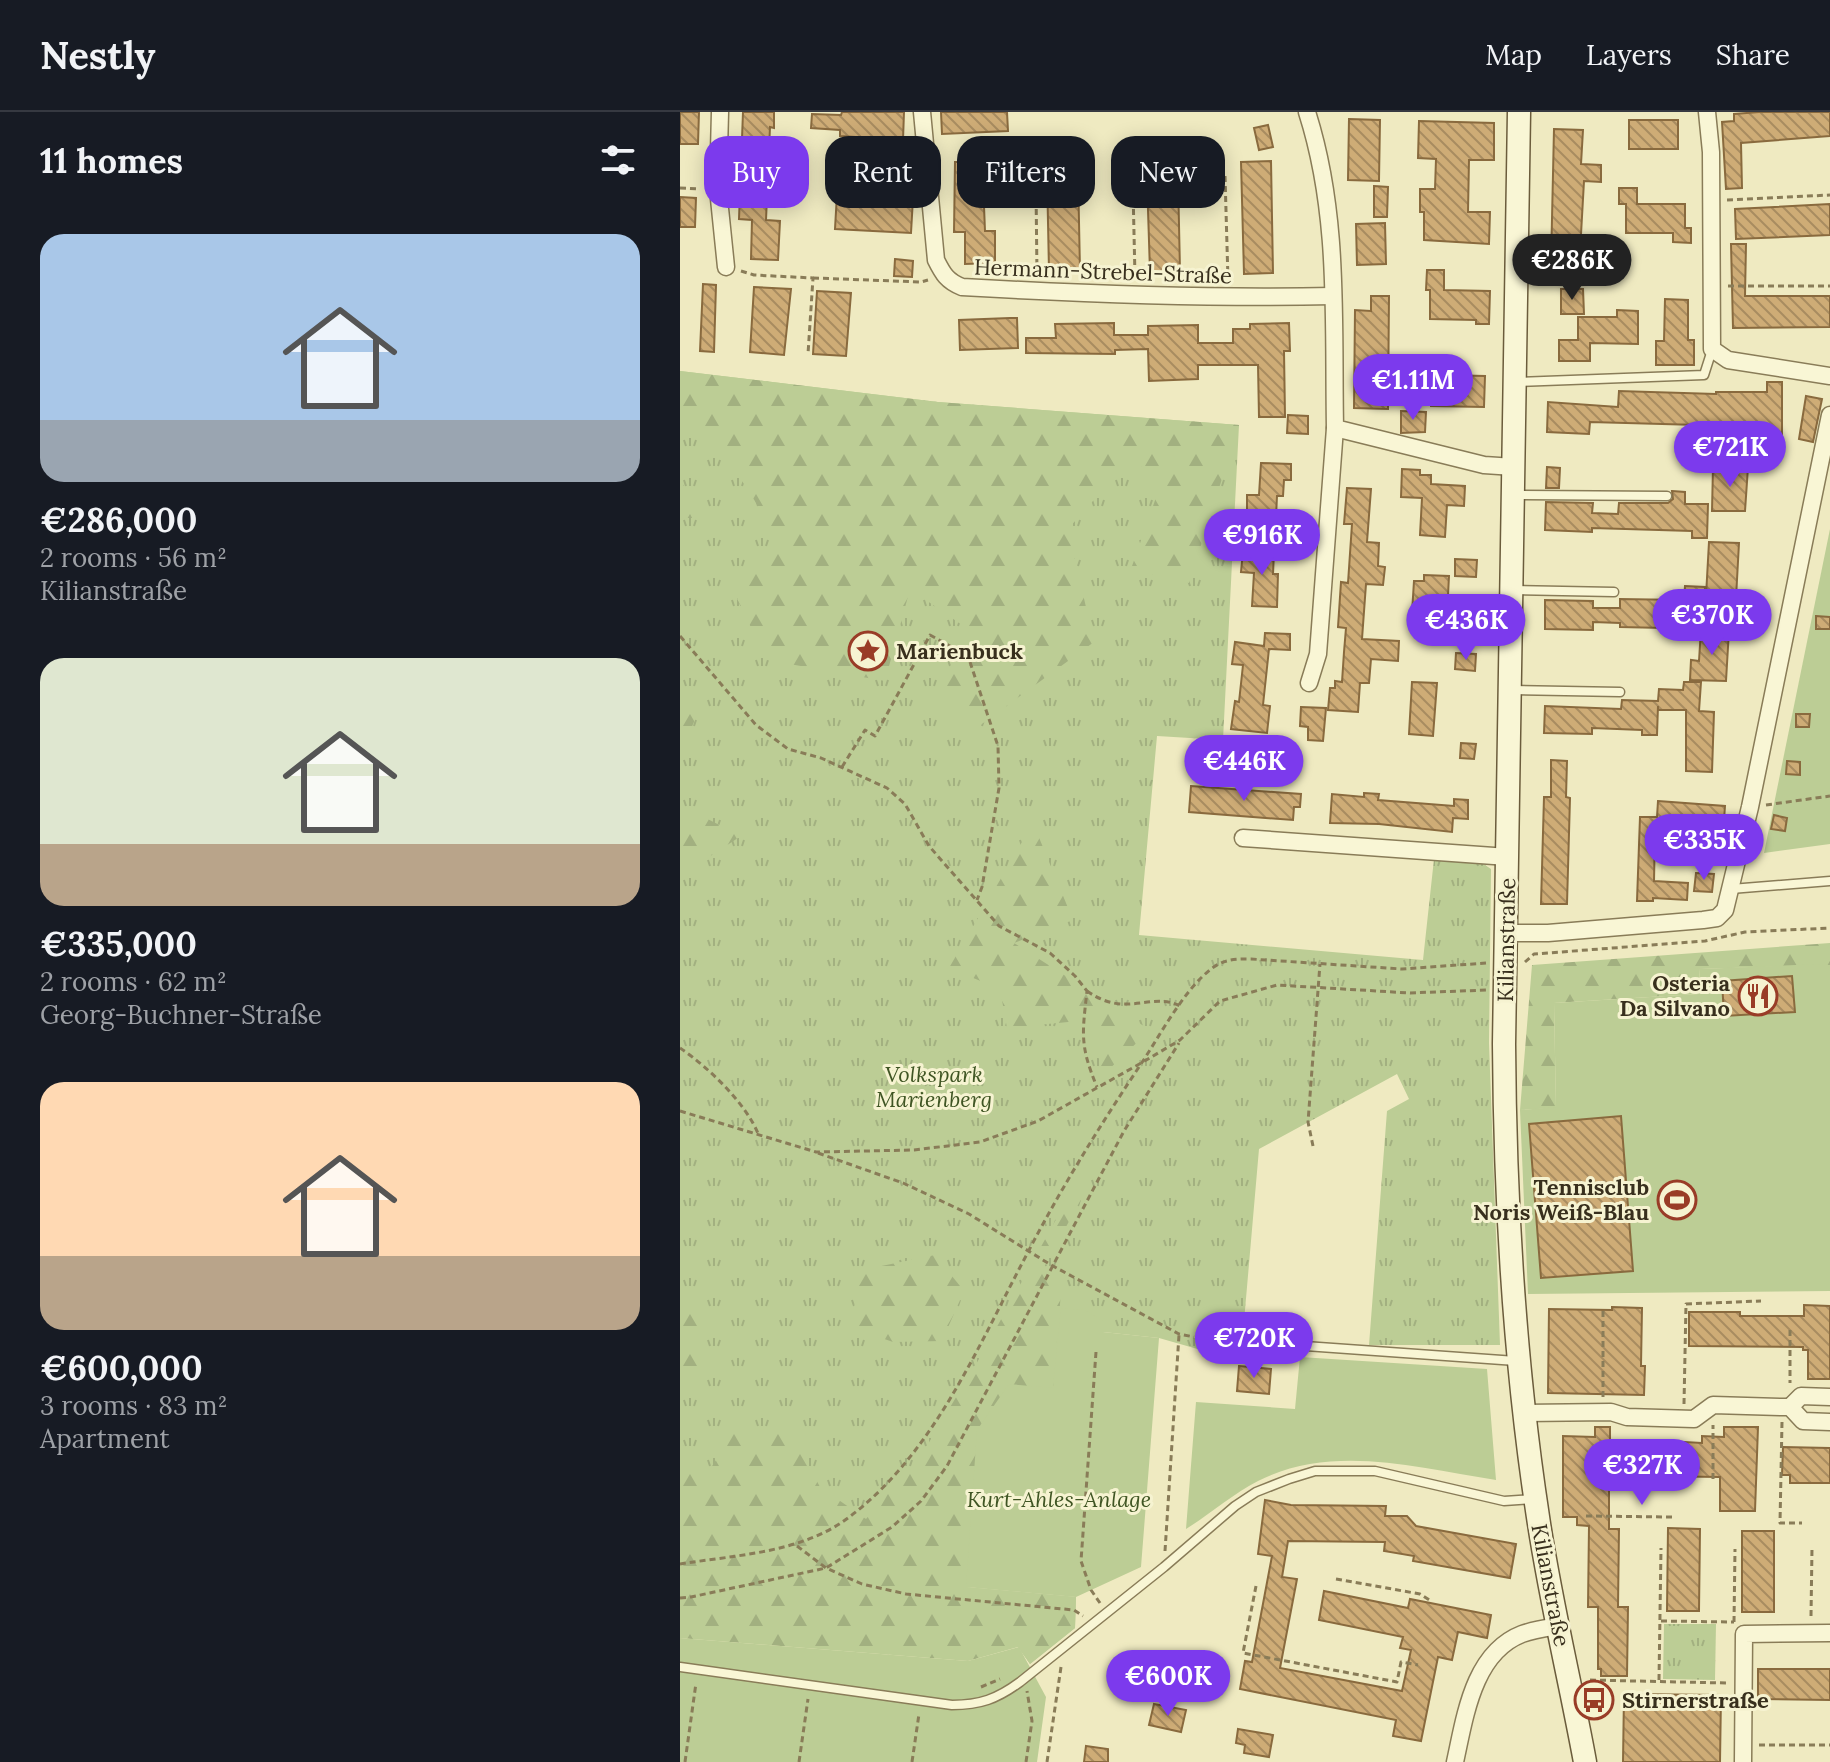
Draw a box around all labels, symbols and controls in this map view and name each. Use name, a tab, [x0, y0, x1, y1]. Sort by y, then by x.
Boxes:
text: Nestly	[40, 31, 155, 79]
text: Map	[1485, 37, 1542, 73]
text: Layers	[1586, 37, 1672, 73]
text: Share	[1716, 37, 1790, 73]
chip: Buy	[704, 136, 809, 208]
chip: Rent	[825, 136, 941, 208]
chip: Filters	[957, 136, 1095, 208]
chip: New	[1111, 136, 1225, 208]
icon: filters	[596, 138, 640, 182]
text: 11 homes	[40, 139, 183, 182]
pin: €286K	[1516, 234, 1628, 302]
text: €286K	[1530, 243, 1614, 276]
street label: Hermann-Strebel-Straße	[973, 253, 1233, 289]
icon: home	[268, 286, 412, 430]
pin: €1.11M	[1348, 354, 1478, 422]
text: €1.11M	[1371, 363, 1455, 396]
pin: €721K	[1674, 421, 1786, 489]
text: €721K	[1692, 430, 1768, 463]
text: €286,000	[40, 498, 198, 541]
pin: €916K	[1206, 509, 1318, 577]
text: €916K	[1222, 518, 1302, 551]
text: 2 rooms · 56 m²	[40, 541, 227, 574]
text: Kilianstraße	[40, 574, 187, 607]
pin: €370K	[1656, 589, 1768, 657]
pin: €436K	[1410, 594, 1522, 662]
text: €370K	[1671, 598, 1753, 631]
text: €436K	[1424, 603, 1508, 636]
place icon: Marienbuck	[847, 630, 889, 672]
place label: Marienbuck	[896, 637, 1023, 665]
icon: home	[268, 710, 412, 854]
pin: €446K	[1188, 735, 1300, 803]
text: €446K	[1202, 744, 1286, 777]
pin: €335K	[1648, 814, 1760, 882]
text: €335K	[1663, 823, 1745, 856]
street label: Kilianstraße	[1491, 877, 1521, 1002]
text: €335,000	[40, 922, 197, 965]
text: 2 rooms · 62 m²	[40, 965, 227, 998]
place label: Osteria Da Silvano	[1620, 969, 1730, 1022]
restaurant icon: Osteria Da Silvano	[1737, 975, 1779, 1017]
text: Georg-Buchner-Straße	[40, 998, 322, 1031]
park label: Volkspark Marienberg	[876, 1060, 992, 1113]
icon: home	[268, 1134, 412, 1278]
place label: Tennisclub Noris Weiß-Blau	[1473, 1173, 1649, 1226]
sports icon: Tennisclub Noris Weiß-Blau	[1656, 1179, 1698, 1221]
pin: €720K	[1198, 1312, 1310, 1380]
text: €720K	[1213, 1321, 1295, 1354]
text: €600,000	[40, 1346, 203, 1389]
text: 3 rooms · 83 m²	[40, 1389, 227, 1422]
text: Apartment	[40, 1422, 170, 1455]
pin: €327K	[1586, 1439, 1698, 1507]
text: €327K	[1602, 1448, 1682, 1481]
park label: Kurt-Ahles-Anlage	[967, 1485, 1151, 1513]
street label: Kilianstraße	[1525, 1521, 1577, 1649]
pin: €600K	[1112, 1650, 1224, 1718]
text: €600K	[1124, 1659, 1212, 1692]
bus stop icon: Stirnerstraße	[1573, 1679, 1615, 1721]
place label: Stirnerstraße	[1622, 1686, 1769, 1714]

